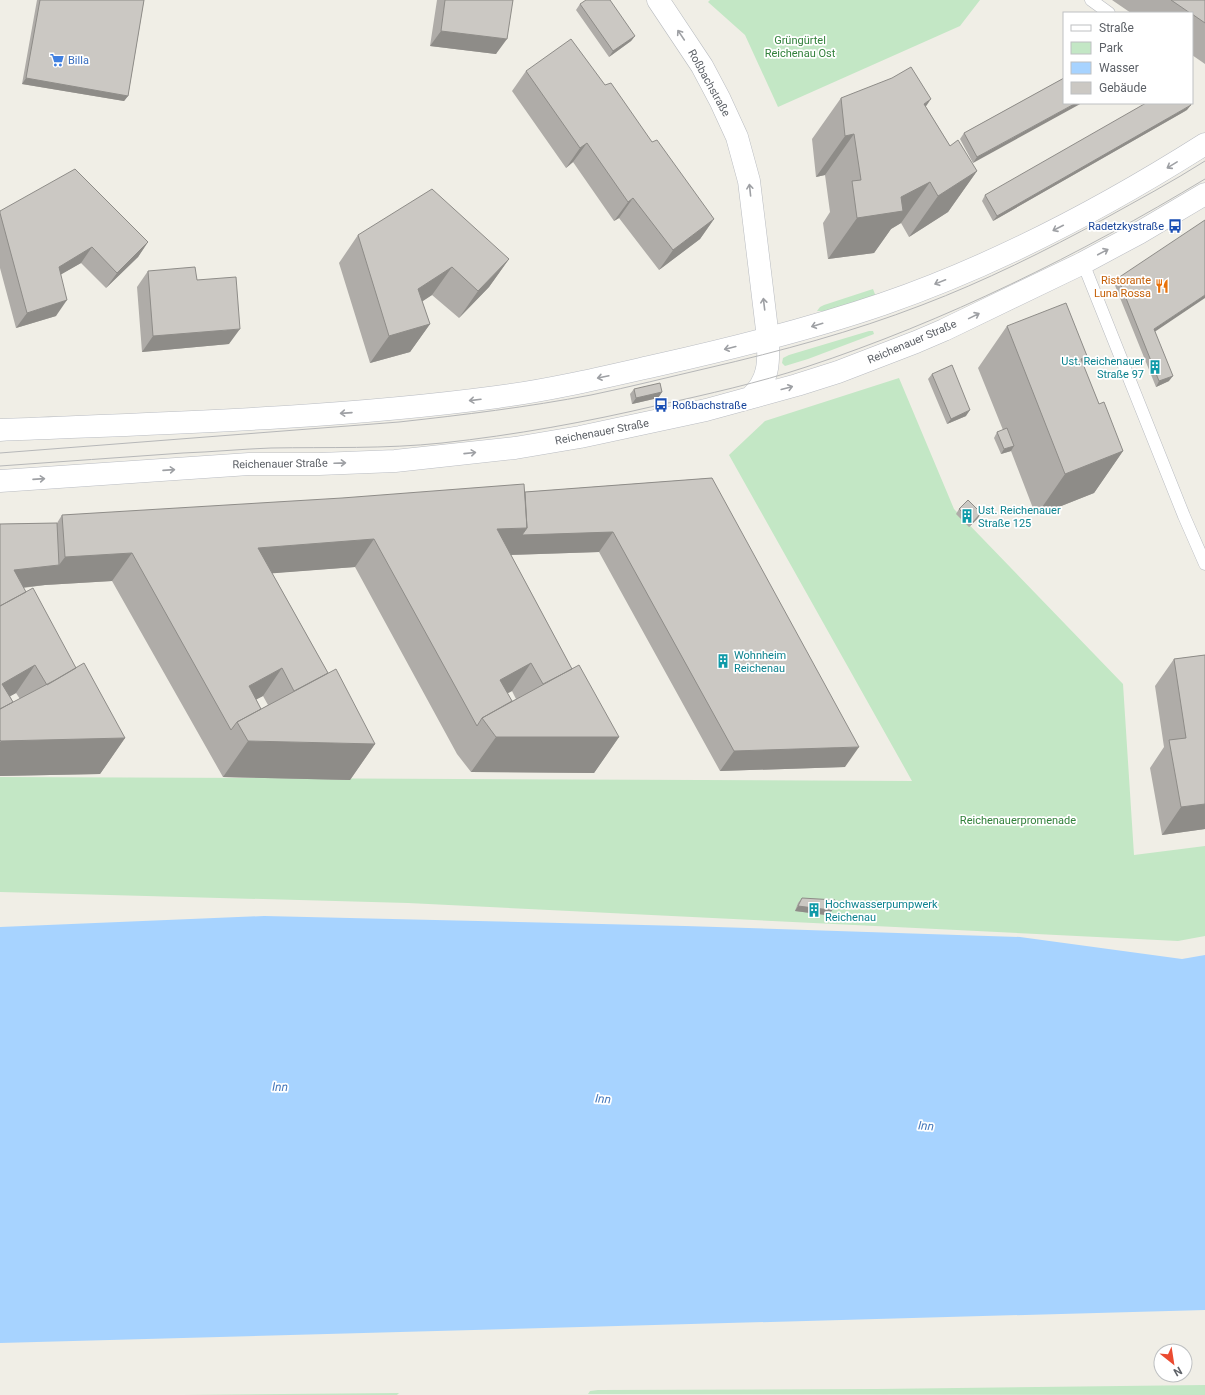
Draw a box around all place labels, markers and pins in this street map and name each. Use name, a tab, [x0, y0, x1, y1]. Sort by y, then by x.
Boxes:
supermarket icon: Billa	[49, 52, 65, 68]
place label: Billa	[68, 54, 89, 67]
bus stop icon: Radetzkystraße	[1167, 218, 1183, 234]
place label: Radetzkystraße	[1088, 220, 1164, 233]
place label: Ristorante Luna Rossa	[1094, 274, 1151, 300]
restaurant icon: Ristorante Luna Rossa	[1154, 278, 1170, 294]
place label: Ust. Reichenauer Straße 97	[1061, 355, 1144, 381]
building icon: Ust. Reichenauer Straße 97	[1147, 359, 1163, 375]
bus stop icon: Roßbachstraße	[653, 397, 669, 413]
place label: Roßbachstraße	[672, 399, 747, 412]
place label: Ust. Reichenauer Straße 125	[978, 504, 1061, 530]
building icon: Ust. Reichenauer Straße 125	[959, 508, 975, 524]
place label: Wohnheim Reichenau	[734, 649, 786, 675]
building icon: Wohnheim Reichenau	[715, 653, 731, 669]
place label: Hochwasserpumpwerk Reichenau	[825, 898, 938, 924]
building icon: Hochwasserpumpwerk Reichenau	[806, 902, 822, 918]

